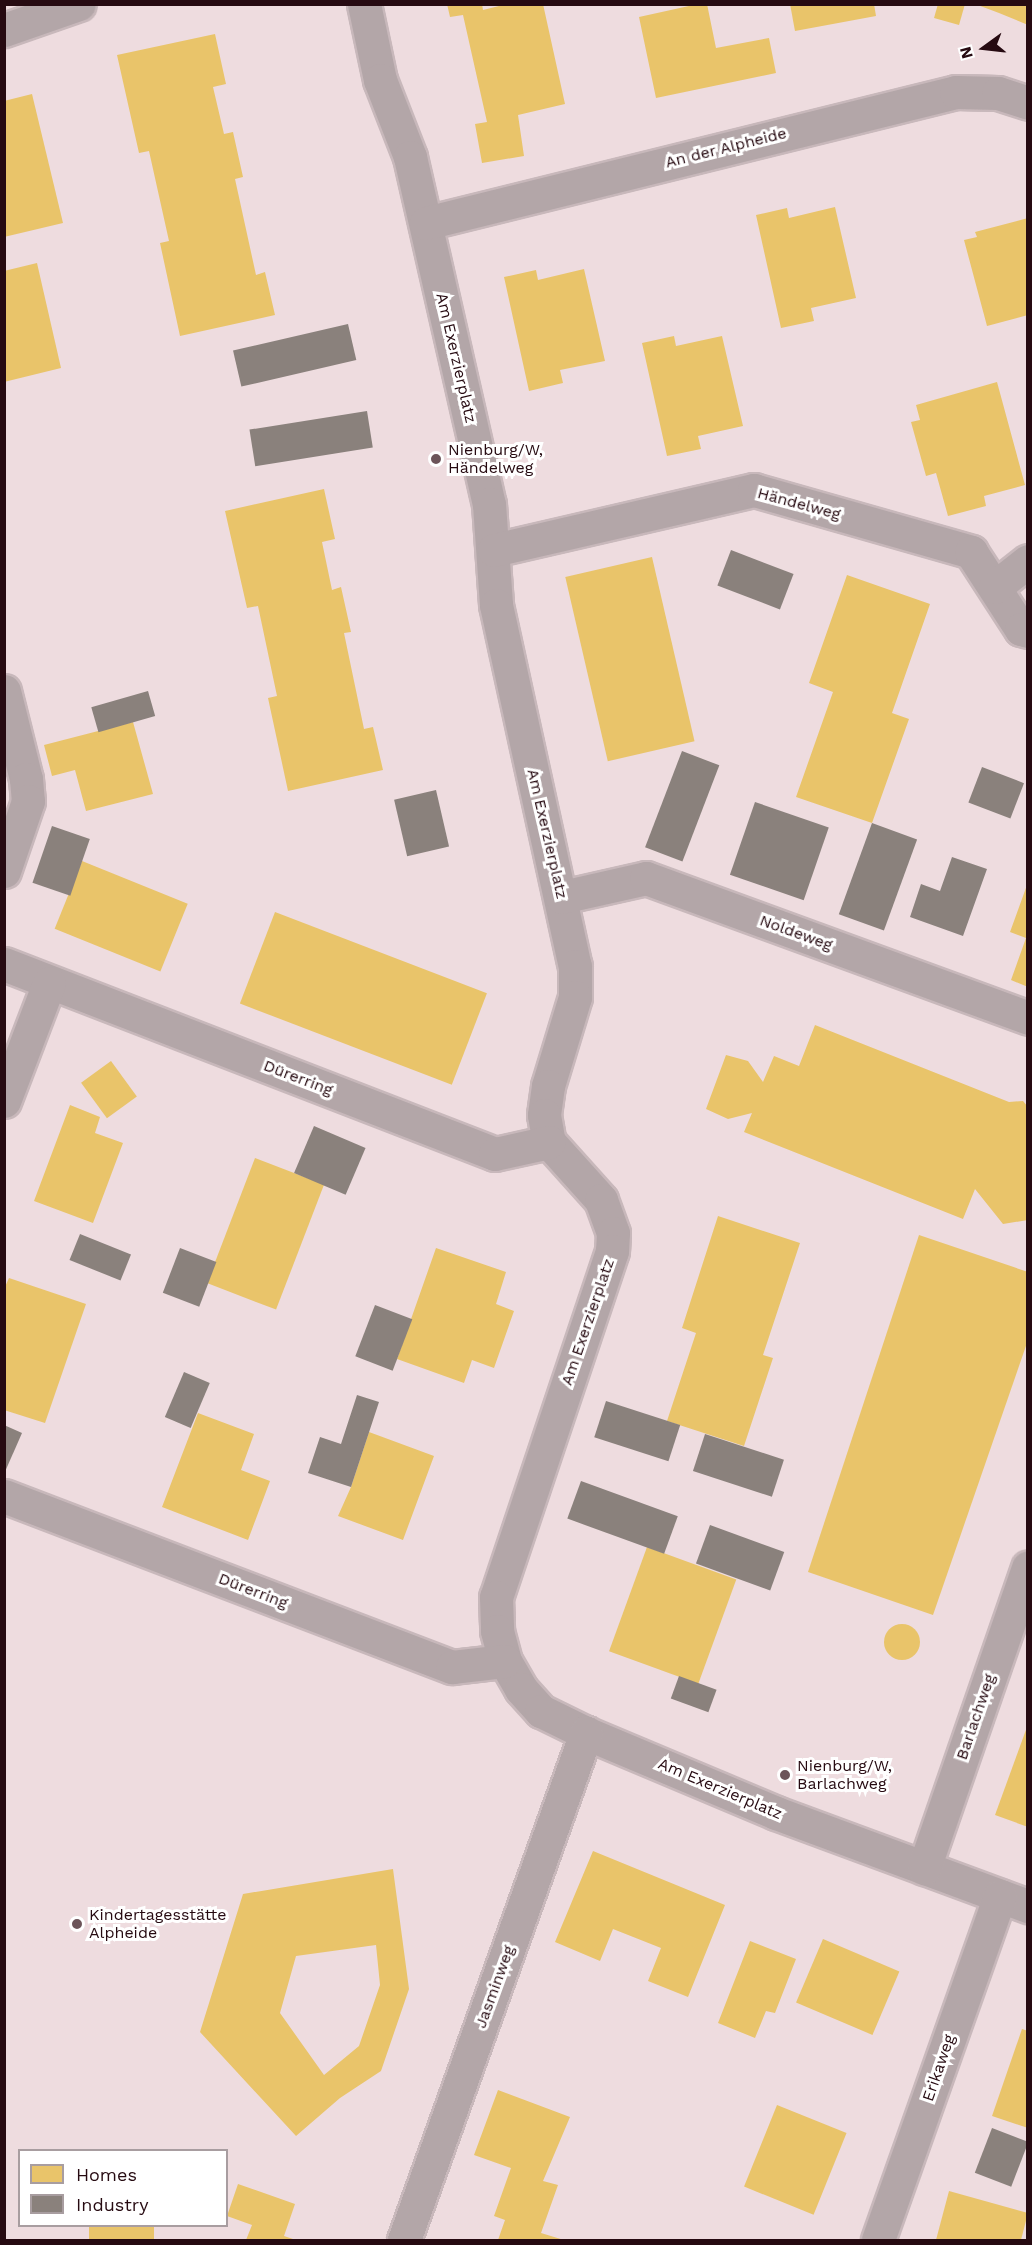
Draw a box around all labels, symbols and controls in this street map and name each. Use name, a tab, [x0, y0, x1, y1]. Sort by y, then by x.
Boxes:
north arrow	[954, 18, 1014, 78]
text: N	[955, 45, 977, 61]
street label: An der Alpheide	[663, 124, 789, 172]
street label: Am Exerzierplatz	[432, 291, 480, 425]
place label: Nienburg/W, Händelweg	[448, 440, 543, 478]
marker: Nienburg/W, Händelweg	[429, 452, 443, 466]
street label: Händelweg	[755, 484, 843, 524]
street label: Am Exerzierplatz	[523, 767, 571, 901]
street label: Noldeweg	[757, 911, 835, 955]
street label: Dürerring	[261, 1056, 335, 1100]
street label: Am Exerzierplatz	[557, 1256, 619, 1388]
street label: Dürerring	[216, 1569, 290, 1613]
street label: Barlachweg	[952, 1672, 1000, 1762]
street label: Am Exerzierplatz	[655, 1754, 785, 1824]
place label: Nienburg/W, Barlachweg	[797, 1756, 892, 1794]
marker: Nienburg/W, Barlachweg	[778, 1768, 792, 1782]
place label: Kindertagesstätte Alpheide	[89, 1905, 226, 1943]
marker: Kindertagesstätte Alpheide	[70, 1917, 84, 1931]
street label: Jasminweg	[471, 1943, 519, 2031]
street label: Erikaweg	[919, 2032, 959, 2104]
legend	[18, 2149, 228, 2227]
text: Homes	[76, 2164, 137, 2185]
text: Industry	[76, 2194, 148, 2215]

